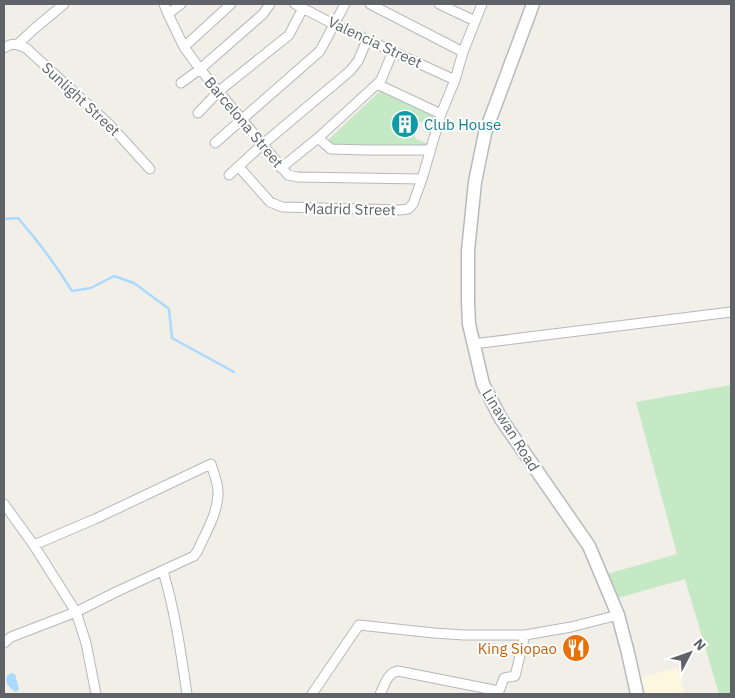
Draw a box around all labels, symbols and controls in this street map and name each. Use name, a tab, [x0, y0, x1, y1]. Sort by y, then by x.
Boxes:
street label: Valencia Street	[325, 12, 425, 72]
street label: Sunlight Street	[38, 58, 124, 140]
street label: Barcelona Street	[201, 73, 287, 171]
building icon: Club House	[390, 109, 420, 139]
place label: Club House	[424, 115, 501, 134]
street label: Madrid Street	[304, 199, 396, 219]
street label: Linawan Road	[478, 385, 544, 475]
north arrow	[665, 628, 715, 678]
restaurant icon: King Siopao	[561, 633, 591, 663]
text: N	[690, 635, 710, 654]
place label: King Siopao	[478, 639, 557, 658]

